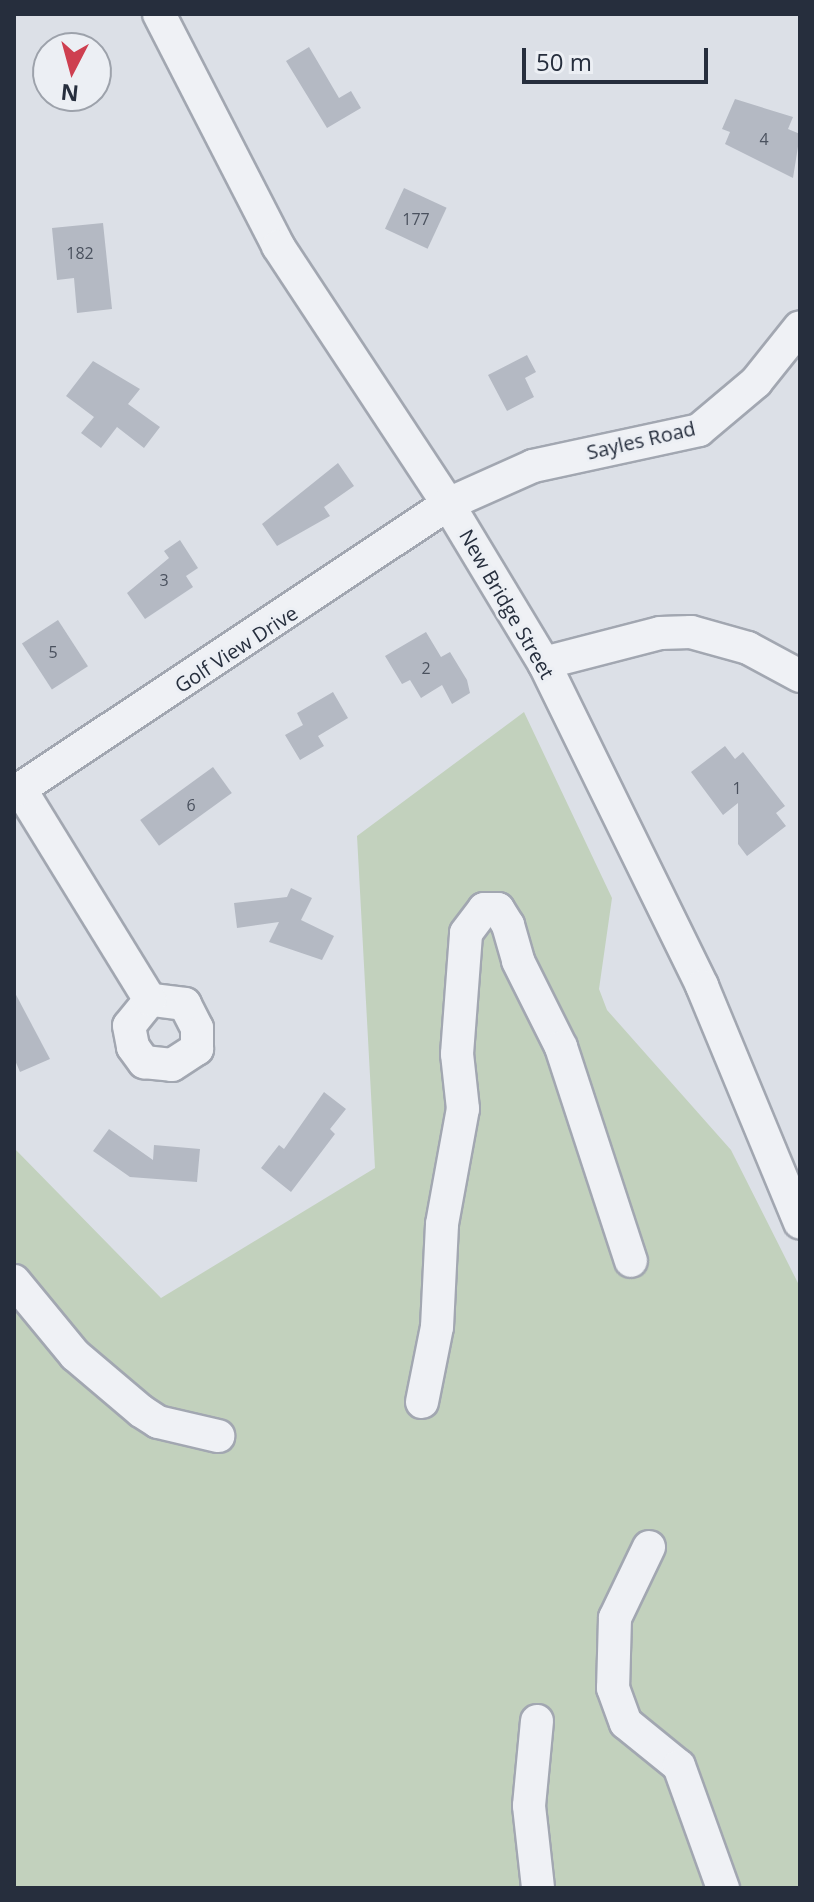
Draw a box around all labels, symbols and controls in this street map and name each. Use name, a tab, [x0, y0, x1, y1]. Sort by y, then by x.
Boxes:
north arrow	[32, 32, 112, 112]
scale bar	[526, 32, 712, 82]
text: 50 m	[536, 45, 592, 78]
text: N	[59, 78, 80, 110]
house number: 4	[759, 129, 769, 149]
house number: 177	[402, 209, 430, 229]
house number: 182	[66, 243, 94, 263]
street label: Sayles Road	[584, 416, 698, 464]
street label: New Bridge Street	[454, 525, 560, 683]
house number: 3	[159, 570, 169, 590]
street label: Golf View Drive	[170, 600, 302, 698]
house number: 5	[48, 642, 58, 662]
house number: 2	[421, 658, 431, 678]
house number: 1	[732, 778, 742, 798]
house number: 6	[186, 795, 196, 815]

